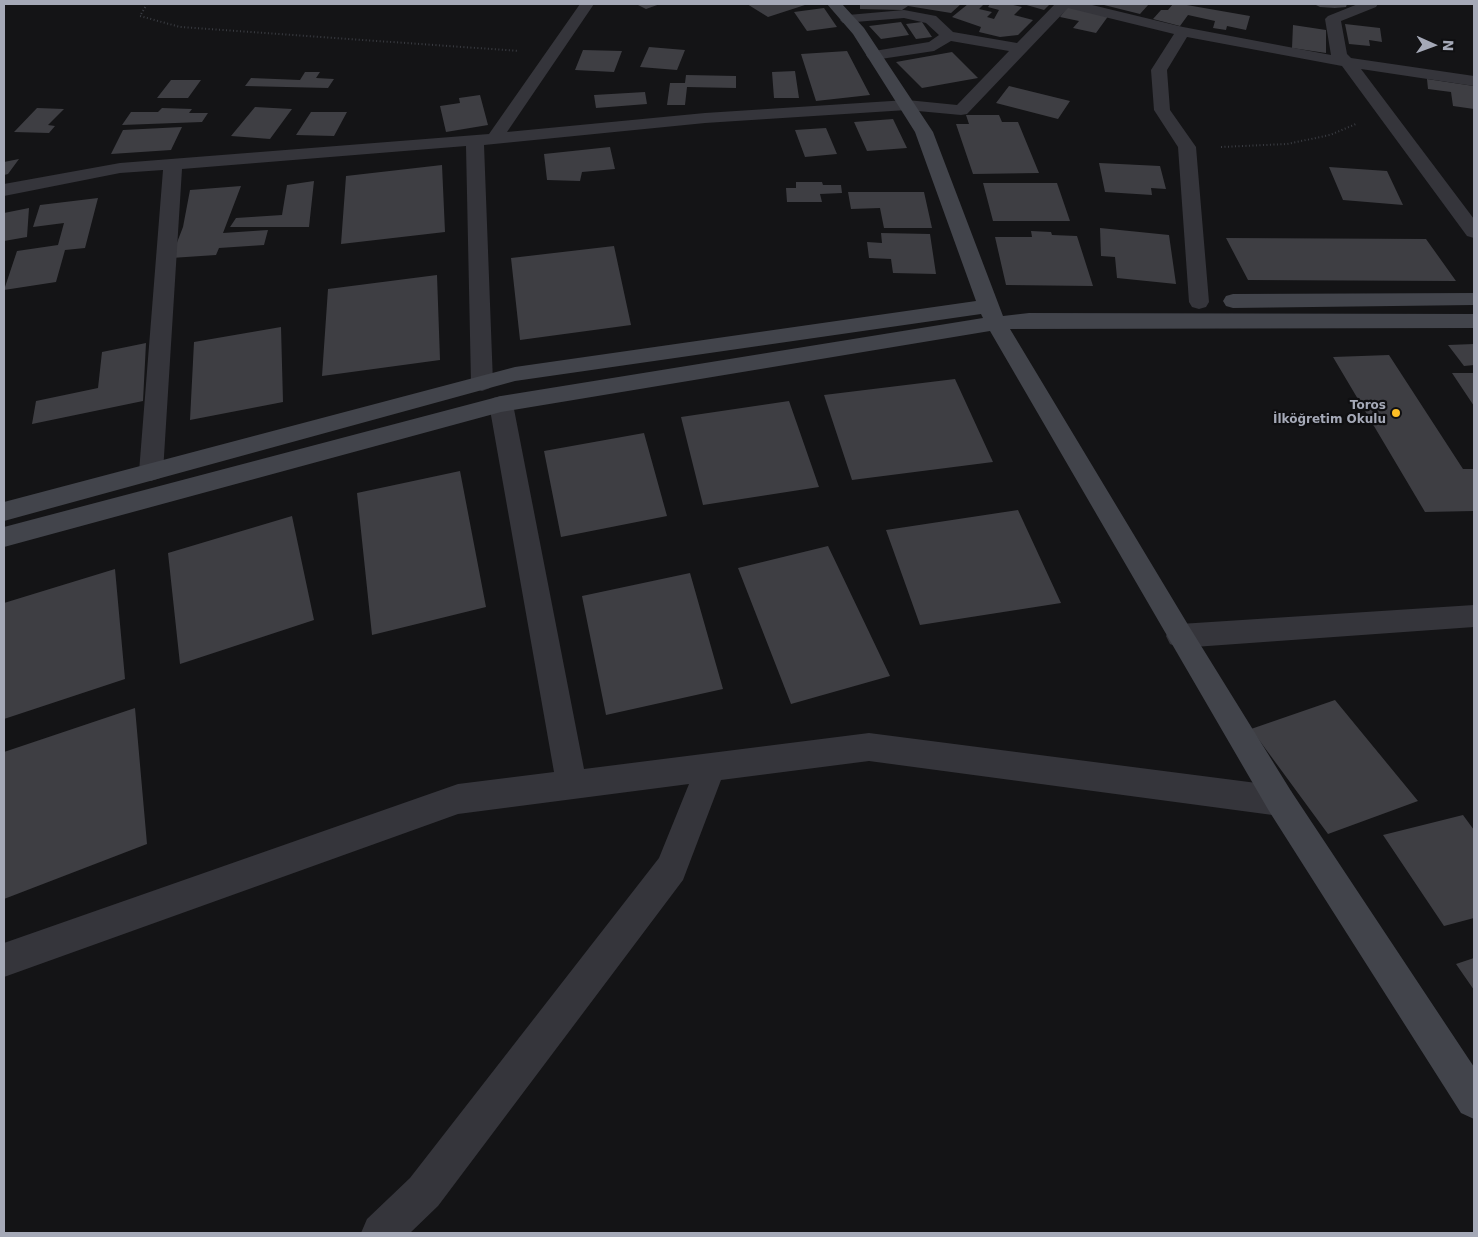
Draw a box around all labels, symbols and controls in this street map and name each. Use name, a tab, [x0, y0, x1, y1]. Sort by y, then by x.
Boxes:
north arrow	[1408, 20, 1458, 70]
text: N	[1440, 39, 1456, 52]
place label: Toros İlköğretim Okulu	[1273, 399, 1386, 427]
marker: Toros İlköğretim Okulu	[1390, 407, 1402, 419]

